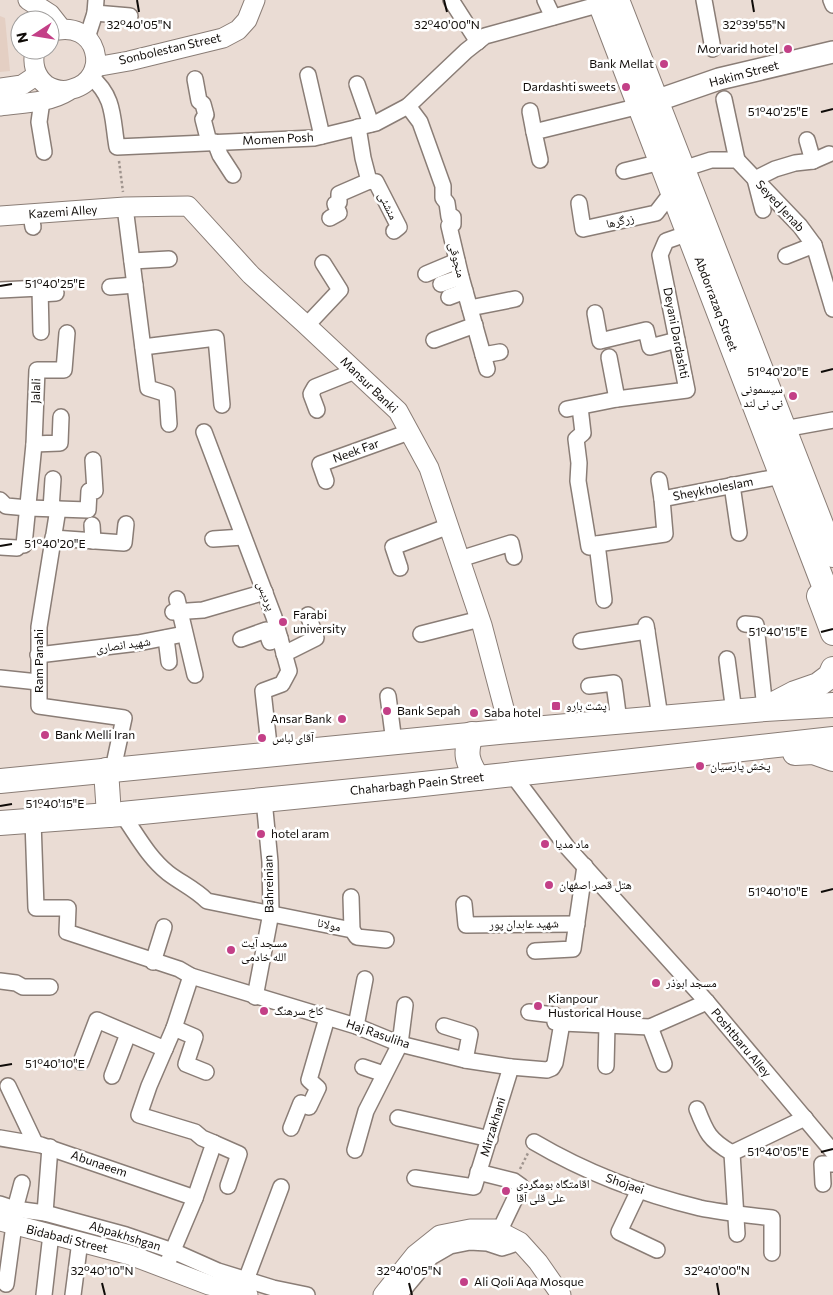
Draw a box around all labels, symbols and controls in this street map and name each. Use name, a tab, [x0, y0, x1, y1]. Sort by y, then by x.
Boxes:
north arrow	[10, 10, 60, 60]
text: 32°40'05"N	[107, 17, 171, 31]
text: 32°40'00"N	[414, 17, 480, 31]
text: 32°39'55"N	[722, 17, 786, 31]
street label: Sonbolestan Street	[117, 29, 222, 67]
text: N	[12, 31, 31, 45]
place label: Morvarid hotel	[697, 41, 778, 55]
marker: Morvarid hotel	[782, 43, 794, 55]
place label: Bank Mellat	[589, 56, 654, 70]
street label: Hakim Street	[707, 57, 780, 89]
marker: Bank Mellat	[658, 58, 670, 70]
place label: Dardashti sweets	[523, 79, 616, 93]
marker: Dardashti sweets	[620, 81, 632, 93]
text: 51°40'25"E	[748, 104, 808, 118]
street label: Momen Posh	[242, 129, 314, 147]
street label: Seyed Jenab	[753, 177, 808, 234]
street label: منشئی	[375, 190, 401, 222]
street label: Kazemi Alley	[28, 202, 98, 220]
street label: زرگرها	[604, 210, 635, 230]
street label: منجوقی	[446, 241, 469, 279]
street label: Abdorrazaq Street	[692, 254, 742, 353]
text: 51°40'25"E	[25, 276, 85, 290]
street label: Deyani Dardashti	[661, 286, 693, 380]
street label: Mansur Banki	[338, 353, 401, 415]
text: 51°40'20"E	[747, 364, 809, 378]
street label: Jalali	[28, 378, 43, 404]
place label: سیسمونی نی نی لند	[741, 381, 783, 410]
marker: سیسمونی نی نی لند	[787, 390, 799, 402]
street label: Neek Far	[331, 435, 381, 465]
street label: Sheykholeslam	[671, 473, 754, 503]
text: 51°40'20"E	[24, 536, 86, 550]
street label: پردیس	[254, 579, 279, 613]
place label: Farabi university	[293, 607, 346, 635]
marker: Farabi university	[277, 616, 289, 628]
text: 51°40'15"E	[749, 624, 807, 638]
street label: Ram Panahi	[31, 629, 45, 693]
street label: شهید انصاری	[94, 633, 152, 656]
place label: پشت بارو	[566, 698, 607, 713]
marker: پشت بارو	[550, 700, 562, 712]
place label: Bank Sepah	[397, 703, 460, 717]
marker: Bank Sepah	[381, 705, 393, 717]
place label: Saba hotel	[484, 705, 541, 719]
marker: Saba hotel	[468, 707, 480, 719]
place label: Ansar Bank	[271, 711, 332, 725]
marker: Ansar Bank	[336, 713, 348, 725]
place label: Bank Melli Iran	[55, 727, 135, 741]
marker: Bank Melli Iran	[39, 729, 51, 741]
place label: آقای لباس	[272, 730, 315, 745]
marker: آقای لباس	[256, 732, 268, 744]
place label: پخش پارسیان	[710, 758, 771, 773]
marker: پخش پارسیان	[694, 760, 706, 772]
street label: Chaharbagh Paein Street	[349, 769, 485, 797]
text: 51°40'15"E	[26, 796, 84, 810]
place label: hotel aram	[271, 826, 329, 840]
marker: hotel aram	[255, 828, 267, 840]
place label: ماد مدیا	[555, 836, 589, 851]
marker: ماد مدیا	[539, 838, 551, 850]
street label: Bahreinian	[260, 855, 276, 913]
place label: هتل قصر اصفهان	[559, 877, 632, 892]
marker: هتل قصر اصفهان	[543, 879, 555, 891]
text: 51°40'10"E	[748, 884, 808, 898]
street label: مولانا	[316, 915, 342, 933]
street label: شهید عابدان پور	[488, 915, 559, 932]
place label: مسجد آیت الله خادمی	[241, 935, 287, 964]
marker: مسجد آیت الله خادمی	[225, 944, 237, 956]
place label: مسجد ابوذر	[665, 975, 717, 990]
marker: مسجد ابوذر	[650, 977, 662, 989]
place label: Kianpour Hustorical House	[548, 991, 641, 1019]
marker: Kianpour Hustorical House	[532, 1000, 544, 1012]
place label: کاخ سرهنگ	[274, 1003, 324, 1018]
marker: کاخ سرهنگ	[258, 1005, 270, 1017]
street label: Poshtbaru Alley	[709, 1005, 775, 1080]
street label: Haj Rasuliha	[345, 1016, 412, 1050]
text: 51°40'10"E	[25, 1056, 85, 1070]
street label: Mirzakhani	[476, 1095, 508, 1158]
text: 51°40'05"E	[747, 1144, 809, 1158]
street label: Abunaeem	[69, 1147, 129, 1179]
street label: Shojaei	[604, 1170, 646, 1196]
place label: اقامتگاه بومگردی علی قلی آقا	[516, 1176, 590, 1205]
marker: اقامتگاه بومگردی علی قلی آقا	[500, 1185, 512, 1197]
street label: Abpakhshgan	[88, 1218, 163, 1253]
street label: Bidabadi Street	[25, 1221, 110, 1255]
text: 32°40'10"N	[70, 1263, 134, 1277]
text: 32°40'05"N	[377, 1263, 441, 1277]
text: 32°40'00"N	[684, 1263, 750, 1277]
place label: Ali Qoli Aqa Mosque	[474, 1274, 584, 1288]
marker: Ali Qoli Aqa Mosque	[458, 1276, 470, 1288]

